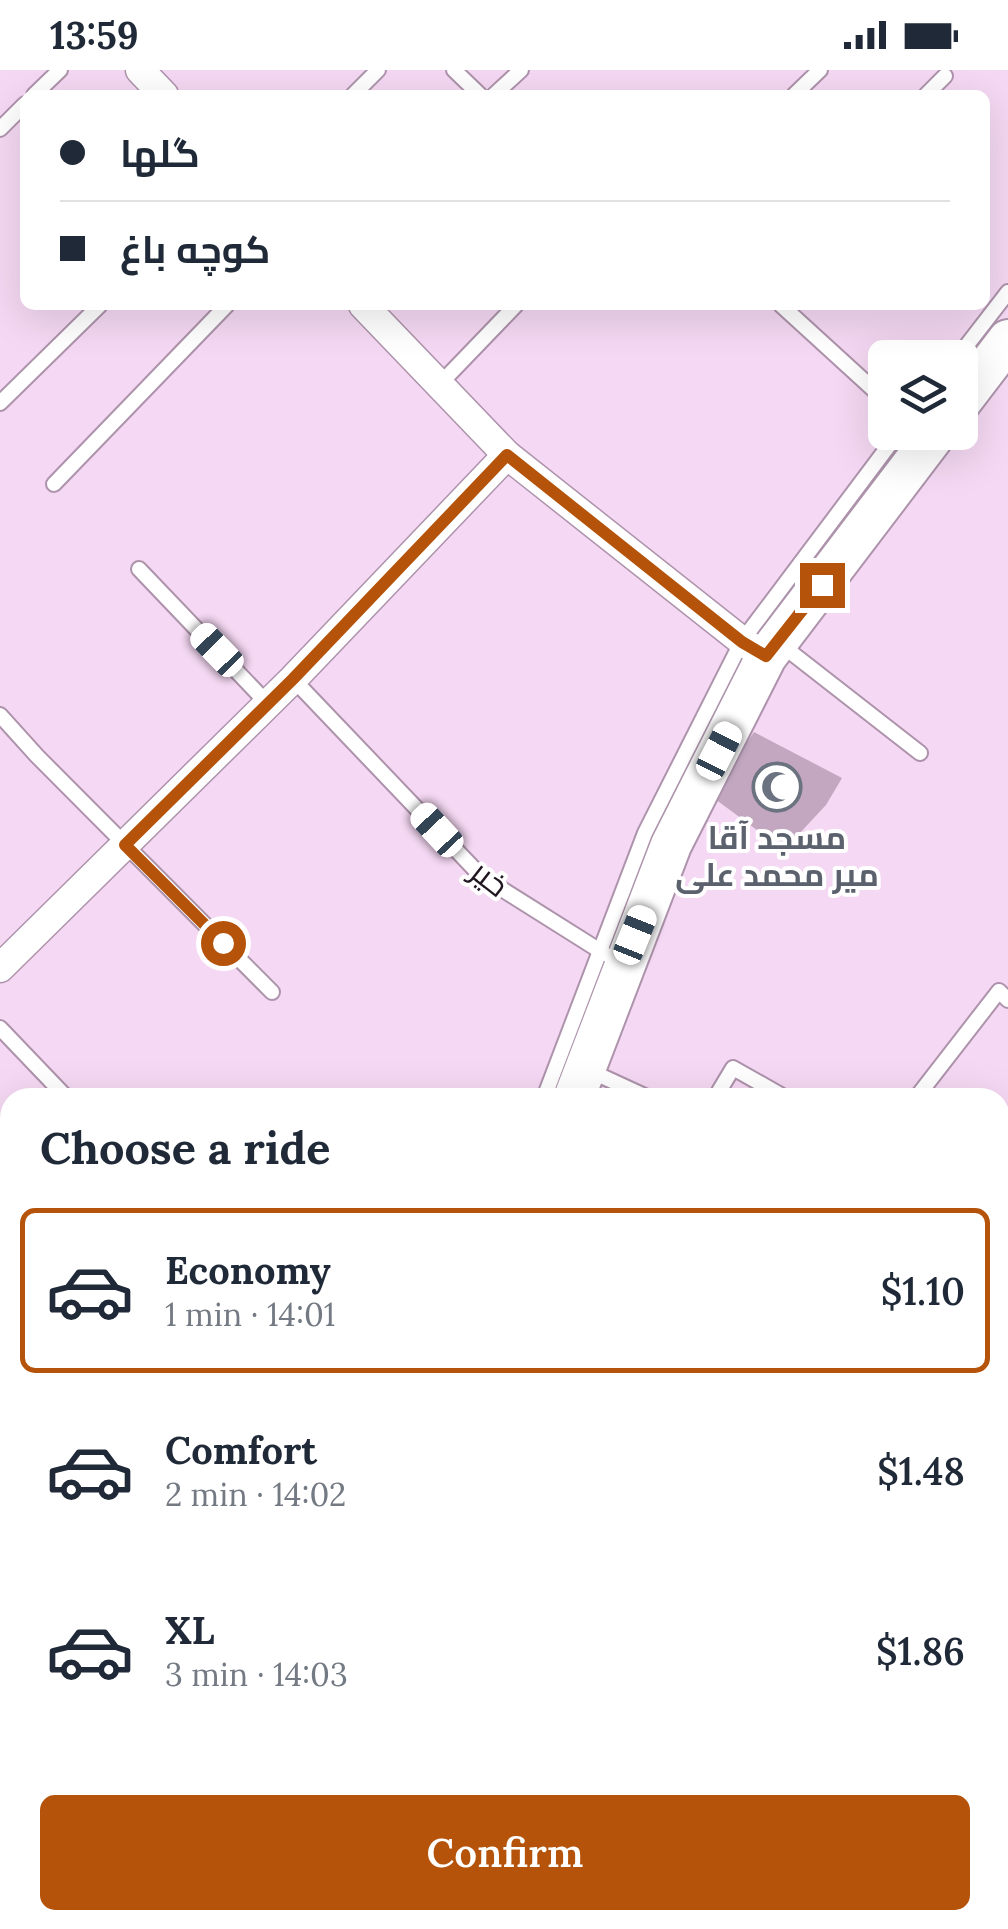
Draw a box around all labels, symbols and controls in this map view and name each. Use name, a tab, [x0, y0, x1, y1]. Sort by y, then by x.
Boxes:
text: 13:59	[50, 11, 139, 59]
text: گلها	[120, 129, 200, 177]
text: کوچه باغ	[120, 225, 270, 273]
map controls	[868, 340, 978, 450]
button: layers	[868, 340, 978, 450]
route end	[800, 563, 845, 608]
car	[185, 618, 249, 682]
car	[692, 717, 746, 785]
mosque icon: مسجد آقا میر محمد علی	[751, 761, 803, 813]
car	[406, 798, 468, 862]
place label: مسجد آقا میر محمد علی	[675, 817, 879, 895]
street label: خیر	[461, 849, 517, 905]
car	[610, 902, 660, 968]
route start	[201, 921, 246, 966]
text: Choose a ride	[40, 1119, 330, 1176]
icon: car	[45, 1246, 135, 1336]
text: Economy	[165, 1246, 331, 1294]
text: $1.10	[881, 1267, 965, 1315]
text: 1 min · 14:01	[165, 1294, 335, 1335]
icon: car	[45, 1426, 135, 1516]
text: Comfort	[165, 1426, 317, 1474]
text: $1.48	[877, 1447, 965, 1495]
text: 2 min · 14:02	[165, 1474, 346, 1515]
icon: car	[45, 1606, 135, 1696]
text: XL	[165, 1606, 215, 1654]
text: $1.86	[876, 1627, 965, 1675]
text: 3 min · 14:03	[165, 1654, 348, 1695]
button: Confirm	[40, 1795, 970, 1910]

